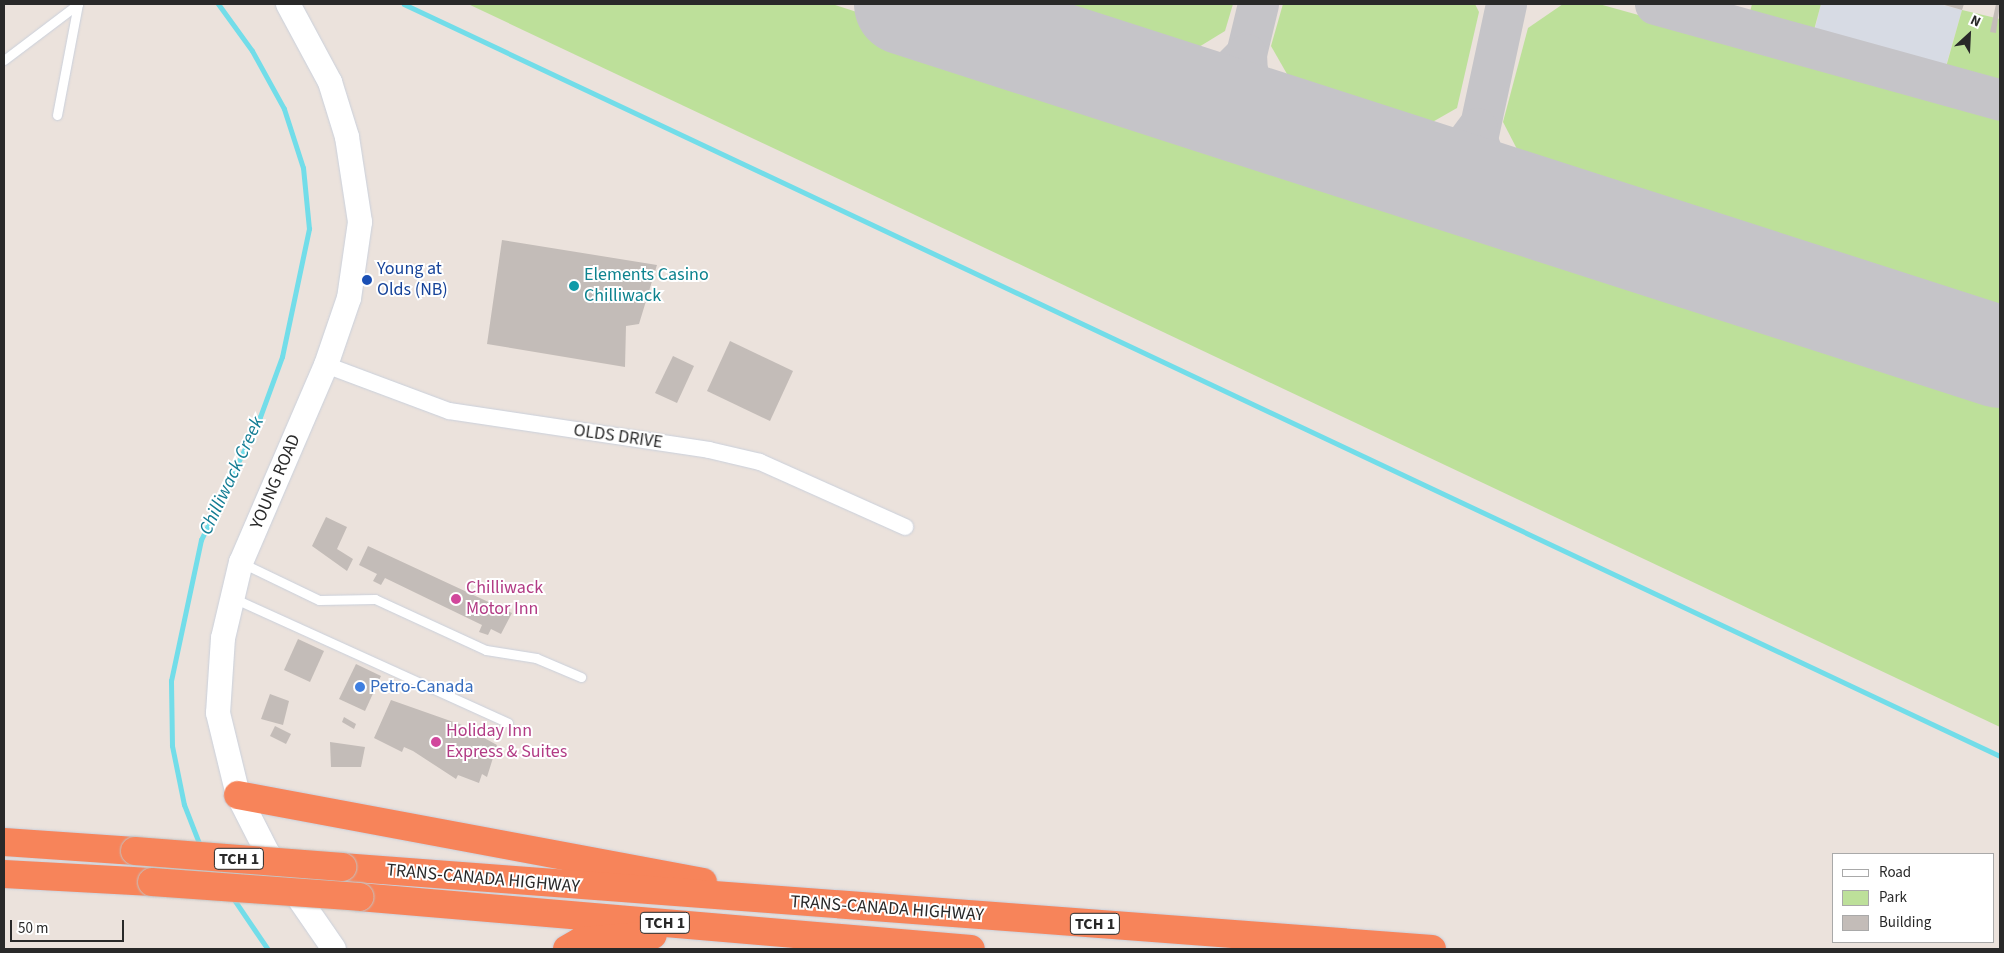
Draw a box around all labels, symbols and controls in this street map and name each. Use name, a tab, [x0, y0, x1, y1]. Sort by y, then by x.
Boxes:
north arrow	[1944, 10, 1994, 60]
text: N	[1967, 10, 1984, 32]
place label: Young at Olds (NB)	[377, 259, 448, 302]
place label: Elements Casino Chilliwack	[584, 265, 709, 308]
marker: Young at Olds (NB)	[361, 274, 373, 286]
marker: Elements Casino Chilliwack	[568, 280, 580, 292]
water label: Chilliwack Creek	[195, 413, 269, 539]
street label: OLDS DRIVE	[572, 420, 664, 454]
street label: YOUNG ROAD	[246, 431, 306, 533]
place label: Chilliwack Motor Inn	[466, 578, 543, 620]
marker: Chilliwack Motor Inn	[450, 593, 462, 605]
place label: Petro-Canada	[370, 676, 473, 698]
marker: Petro-Canada	[354, 681, 366, 693]
place label: Holiday Inn Express & Suites	[446, 721, 567, 764]
marker: Holiday Inn Express & Suites	[430, 736, 442, 748]
road number: TCH 1	[213, 846, 265, 872]
legend	[1832, 853, 1994, 943]
street label: TRANS-CANADA HIGHWAY	[385, 860, 581, 898]
text: Road	[1879, 862, 1911, 883]
text: Park	[1879, 887, 1907, 908]
street label: TRANS-CANADA HIGHWAY	[789, 891, 985, 927]
scale bar	[12, 910, 126, 942]
road number: TCH 1	[639, 910, 691, 936]
road number: TCH 1	[1069, 911, 1121, 938]
text: Building	[1879, 912, 1931, 933]
text: 50 m	[18, 918, 48, 939]

